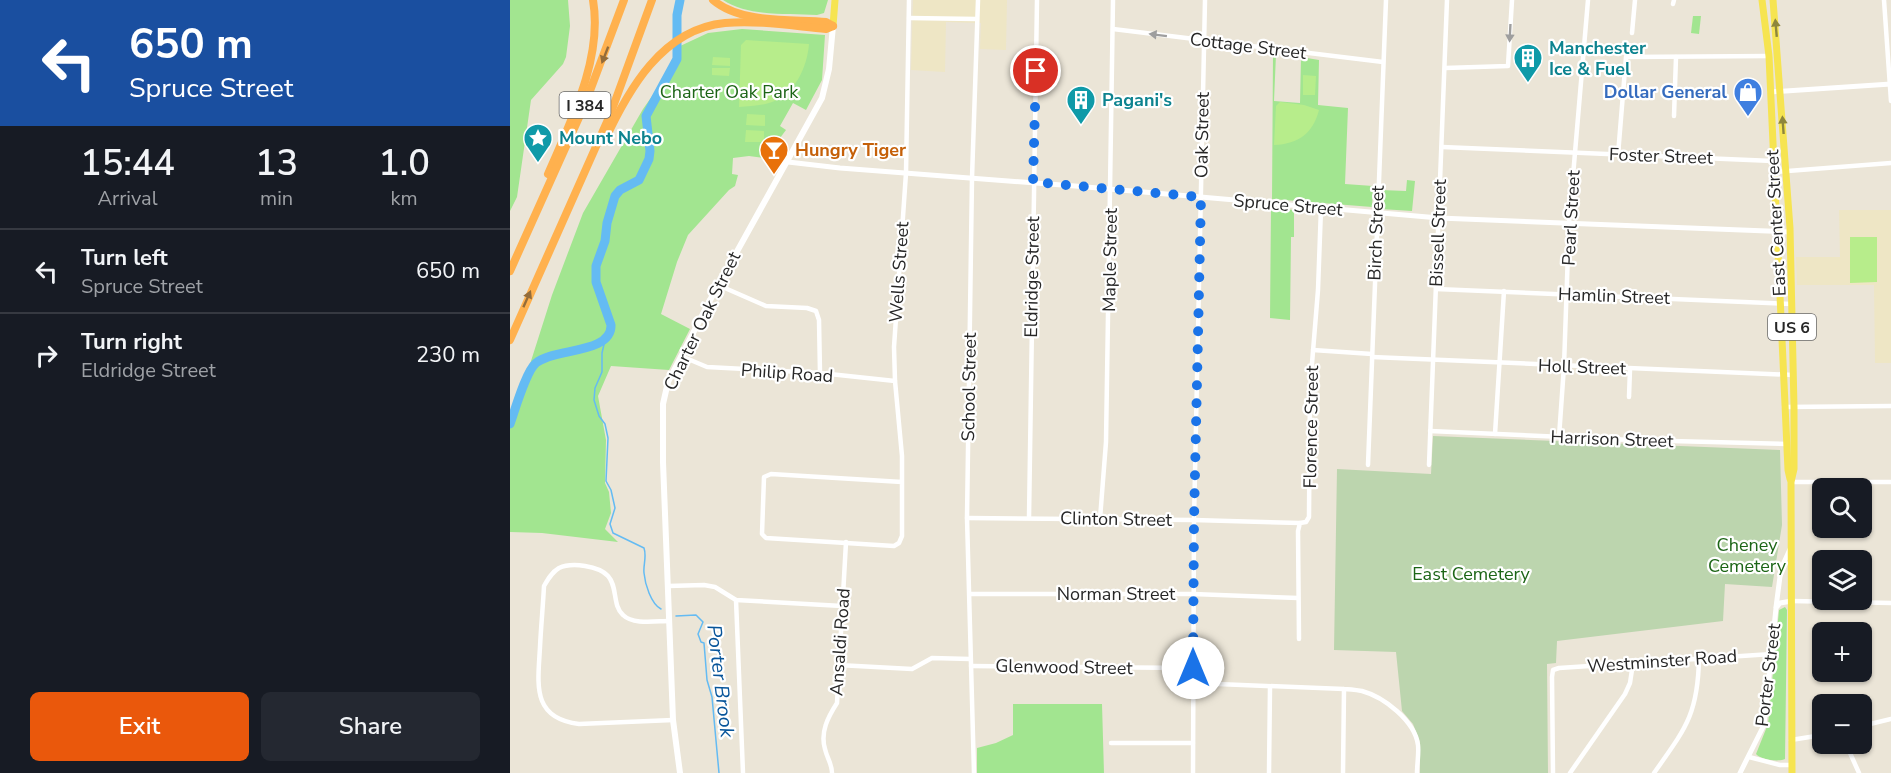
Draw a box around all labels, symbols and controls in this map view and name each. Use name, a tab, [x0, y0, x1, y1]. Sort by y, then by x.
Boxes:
text: 650 m	[129, 16, 253, 73]
one-way arrow	[1771, 18, 1781, 37]
icon: left	[30, 24, 108, 102]
one-way arrow	[1505, 24, 1514, 43]
street label: Cottage Street	[1188, 27, 1308, 65]
one-way arrow	[1148, 30, 1167, 40]
place label: Manchester Ice & Fuel	[1549, 36, 1646, 81]
building icon: Manchester Ice & Fuel	[1512, 42, 1544, 84]
pin	[1010, 45, 1061, 96]
one-way arrow	[599, 46, 609, 64]
icon: arrive	[1019, 54, 1052, 87]
text: Spruce Street	[129, 70, 293, 107]
shop icon: Dollar General	[1732, 76, 1764, 118]
park label: Charter Oak Park	[660, 80, 799, 104]
place label: Dollar General	[1604, 80, 1727, 104]
building icon: Pagani's	[1065, 84, 1097, 126]
place label: Pagani's	[1102, 88, 1172, 112]
street label: Oak Street	[1189, 91, 1215, 178]
road number: I 384	[560, 92, 610, 118]
one-way arrow	[1778, 115, 1788, 134]
place icon: Mount Nebo	[522, 122, 554, 164]
place label: Mount Nebo	[559, 126, 662, 150]
bar icon: Hungry Tiger	[758, 134, 790, 176]
place label: Hungry Tiger	[795, 138, 906, 162]
text: 15:44	[80, 139, 175, 188]
text: 13	[255, 139, 298, 188]
text: 1.0	[378, 139, 430, 188]
street label: Foster Street	[1609, 142, 1714, 170]
street label: East Center Street	[1760, 148, 1792, 297]
street label: Pearl Street	[1557, 169, 1586, 266]
street label: Bissell Street	[1424, 178, 1452, 287]
street label: Birch Street	[1362, 184, 1390, 281]
text: Arrival	[97, 185, 158, 212]
text: min	[260, 185, 293, 212]
text: km	[391, 185, 418, 212]
street label: Spruce Street	[1232, 188, 1344, 222]
street label: Maple Street	[1097, 207, 1123, 312]
street label: Eldridge Street	[1019, 216, 1045, 338]
street label: Wells Street	[883, 220, 915, 323]
text: Turn left	[81, 243, 168, 273]
street label: Charter Oak Street	[658, 247, 746, 394]
icon: left	[30, 255, 63, 288]
text: 650 m	[416, 256, 480, 286]
text: Spruce Street	[81, 273, 203, 300]
street label: Hamlin Street	[1558, 282, 1671, 310]
one-way arrow	[522, 290, 532, 308]
road number: US 6	[1768, 314, 1816, 340]
text: Turn right	[81, 327, 182, 357]
street label: School Street	[956, 332, 982, 442]
icon: right	[30, 339, 63, 372]
text: 230 m	[416, 340, 480, 370]
street label: Holl Street	[1538, 353, 1627, 381]
text: Eldridge Street	[81, 357, 216, 384]
street label: Philip Road	[740, 358, 834, 388]
street label: Florence Street	[1298, 365, 1324, 489]
street label: Harrison Street	[1550, 425, 1675, 453]
map controls	[1812, 478, 1872, 754]
button: search	[1812, 478, 1872, 538]
street label: Clinton Street	[1060, 506, 1173, 532]
park label: Cheney Cemetery	[1708, 533, 1787, 578]
button: layers	[1812, 550, 1872, 610]
park label: East Cemetery	[1412, 562, 1530, 586]
street label: Norman Street	[1057, 582, 1176, 606]
street label: Ansaldi Road	[824, 587, 856, 697]
street label: Porter Street	[1750, 621, 1786, 728]
button: +	[1812, 622, 1872, 682]
water label: Porter Brook	[700, 623, 741, 740]
position arrow	[1161, 636, 1225, 700]
street label: Westminster Road	[1586, 644, 1738, 678]
street label: Glenwood Street	[995, 654, 1134, 680]
button: Exit	[30, 692, 249, 761]
button: Share	[261, 692, 480, 761]
button: −	[1812, 694, 1872, 754]

